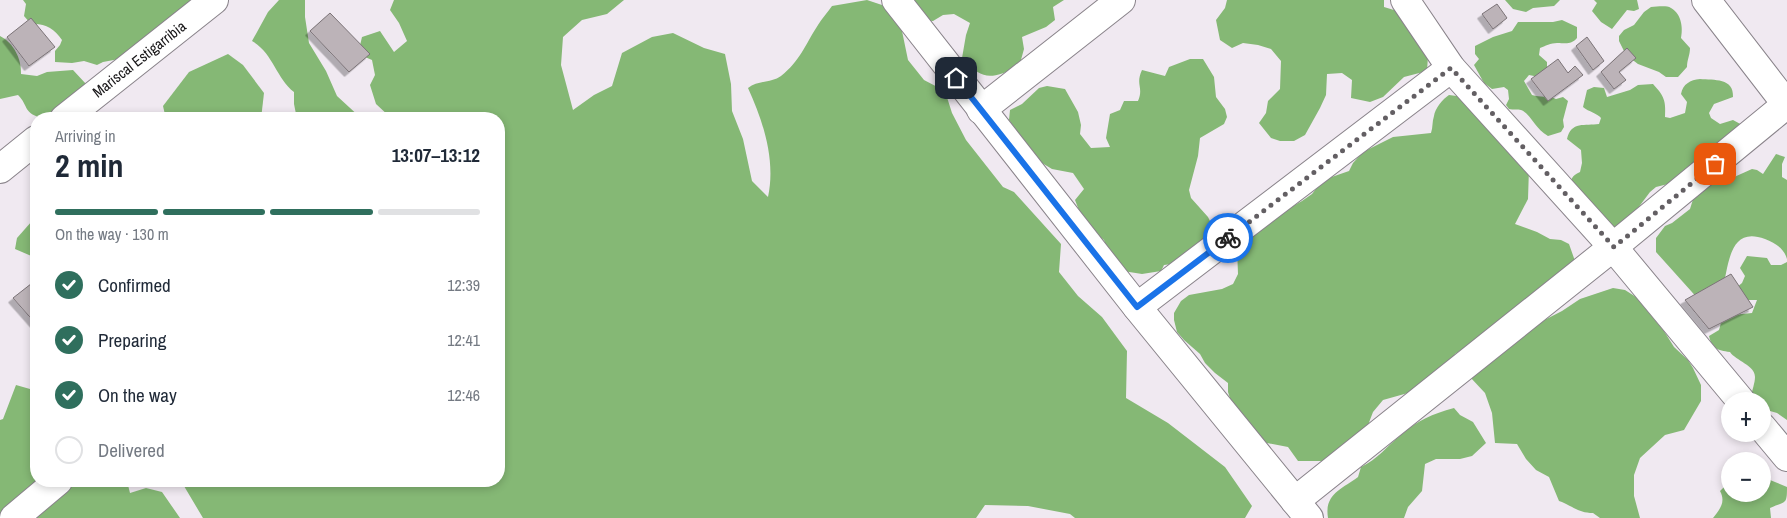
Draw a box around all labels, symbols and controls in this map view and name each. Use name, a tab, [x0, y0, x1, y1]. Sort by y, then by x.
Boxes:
street label: Mariscal Estigarribia	[88, 16, 190, 102]
pin	[935, 57, 977, 99]
icon: home	[942, 64, 970, 92]
text: Arriving in	[55, 125, 116, 147]
text: 13:07–13:12	[392, 142, 480, 168]
pin	[1694, 143, 1736, 185]
text: 2 min	[55, 144, 124, 187]
icon: bag	[1701, 150, 1729, 178]
courier	[1203, 213, 1253, 263]
text: On the way · 130 m	[55, 223, 169, 245]
icon: bike	[1214, 224, 1242, 252]
icon: check	[55, 271, 83, 299]
text: Confirmed	[98, 272, 171, 298]
text: 12:39	[447, 274, 480, 296]
icon: check	[55, 326, 83, 354]
text: Preparing	[98, 327, 166, 353]
text: 12:41	[447, 329, 480, 351]
icon: check	[55, 381, 83, 409]
text: On the way	[98, 382, 177, 408]
text: 12:46	[447, 384, 480, 406]
map controls	[1721, 392, 1771, 502]
button: +	[1721, 392, 1771, 442]
text: Delivered	[98, 437, 165, 463]
button: −	[1721, 452, 1771, 502]

